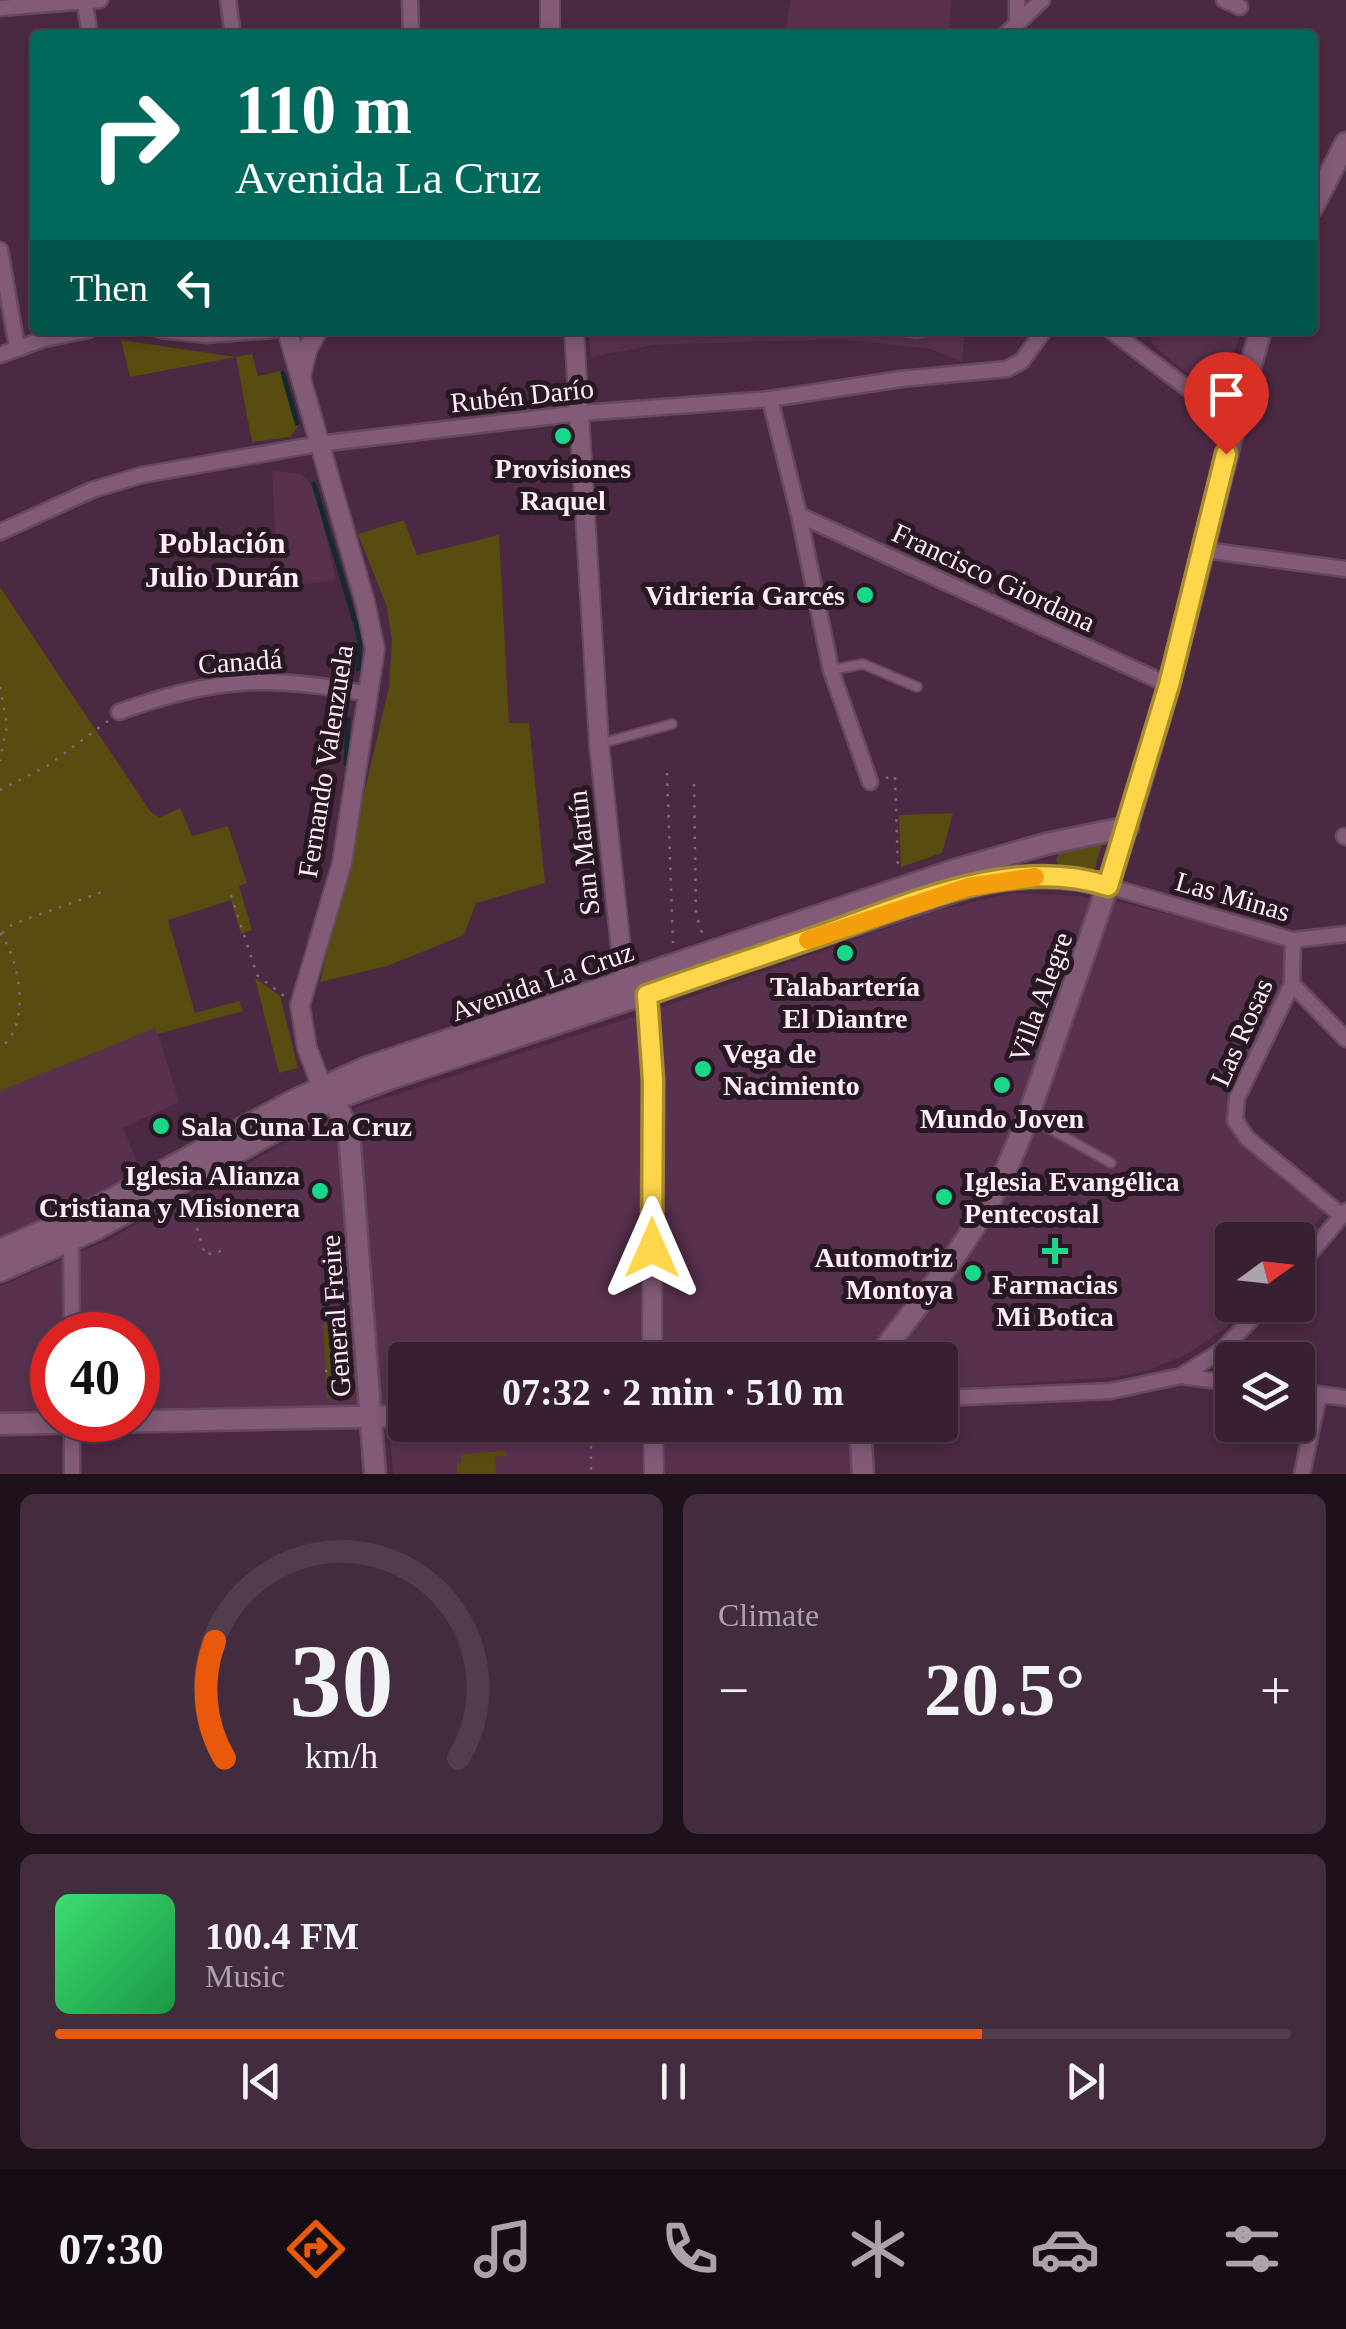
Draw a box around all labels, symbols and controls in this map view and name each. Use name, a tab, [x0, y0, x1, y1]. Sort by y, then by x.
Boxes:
icon: right	[70, 70, 200, 200]
text: 110 m	[235, 71, 412, 148]
text: Avenida La Cruz	[235, 153, 542, 203]
icon: left	[168, 260, 223, 315]
text: Then	[70, 267, 148, 309]
pin	[1184, 352, 1269, 455]
icon: arrive	[1199, 367, 1254, 422]
street label: Rubén Darío	[449, 373, 595, 418]
marker: Provisiones Raquel	[552, 425, 574, 447]
place label: Provisiones Raquel	[495, 453, 631, 516]
street label: Francisco Giordana	[888, 517, 1101, 638]
district label: Población Julio Durán	[145, 526, 299, 593]
place label: Vidriería Garcés	[645, 580, 845, 611]
marker: Vidriería Garcés	[854, 584, 876, 606]
street label: Fernando Valenzuela	[292, 642, 359, 880]
street label: Canadá	[197, 643, 284, 680]
street label: San Martín	[562, 789, 605, 917]
street label: Las Minas	[1172, 865, 1294, 928]
street label: Villa Alegre	[1003, 928, 1078, 1066]
street label: Avenida La Cruz	[447, 936, 637, 1027]
marker: Talabartería El Diantre	[834, 942, 856, 964]
place label: Talabartería El Diantre	[770, 971, 920, 1034]
street label: Las Rosas	[1204, 974, 1279, 1091]
place label: Vega de Nacimiento	[723, 1038, 860, 1101]
marker: Vega de Nacimiento	[692, 1058, 714, 1080]
marker: Mundo Joven	[991, 1074, 1013, 1096]
place label: Mundo Joven	[920, 1103, 1084, 1134]
place label: Sala Cuna La Cruz	[181, 1111, 412, 1142]
marker: Sala Cuna La Cruz	[150, 1115, 172, 1137]
place label: Iglesia Alianza Cristiana y Misionera	[39, 1160, 300, 1223]
place label: Iglesia Evangélica Pentecostal	[964, 1166, 1179, 1229]
marker: Iglesia Alianza Cristiana y Misionera	[309, 1180, 331, 1202]
marker: Iglesia Evangélica Pentecostal	[933, 1186, 955, 1208]
position arrow	[600, 1196, 704, 1300]
north arrow	[1215, 1222, 1315, 1322]
map controls	[1215, 1222, 1315, 1442]
street label: General Freire	[314, 1234, 357, 1398]
marker: Farmacias Mi Botica	[1044, 1240, 1066, 1262]
place label: Automotriz Montoya	[815, 1242, 953, 1305]
marker: Automotriz Montoya	[962, 1262, 984, 1284]
place label: Farmacias Mi Botica	[992, 1269, 1118, 1332]
speed limit sign: 40	[30, 1312, 160, 1442]
button: layers	[1215, 1342, 1315, 1442]
text: 07:32 · 2 min · 510 m	[502, 1371, 844, 1413]
text: Climate	[718, 1597, 819, 1633]
text: 30	[290, 1623, 394, 1738]
text: 20.5°	[924, 1648, 1085, 1731]
text: −	[718, 1660, 749, 1721]
text: +	[1260, 1660, 1291, 1721]
text: km/h	[305, 1736, 378, 1776]
text: 100.4 FM	[205, 1915, 359, 1957]
text: Music	[205, 1958, 285, 1994]
icon: previous	[234, 2054, 289, 2109]
icon: pause	[646, 2054, 701, 2109]
icon: next	[1058, 2054, 1113, 2109]
icon: directions	[281, 2214, 351, 2284]
icon: music	[468, 2214, 538, 2284]
icon: phone	[655, 2214, 725, 2284]
icon: climate	[843, 2214, 913, 2284]
icon: car	[1030, 2214, 1100, 2284]
icon: filters	[1217, 2214, 1287, 2284]
text: 07:30	[59, 2224, 164, 2274]

